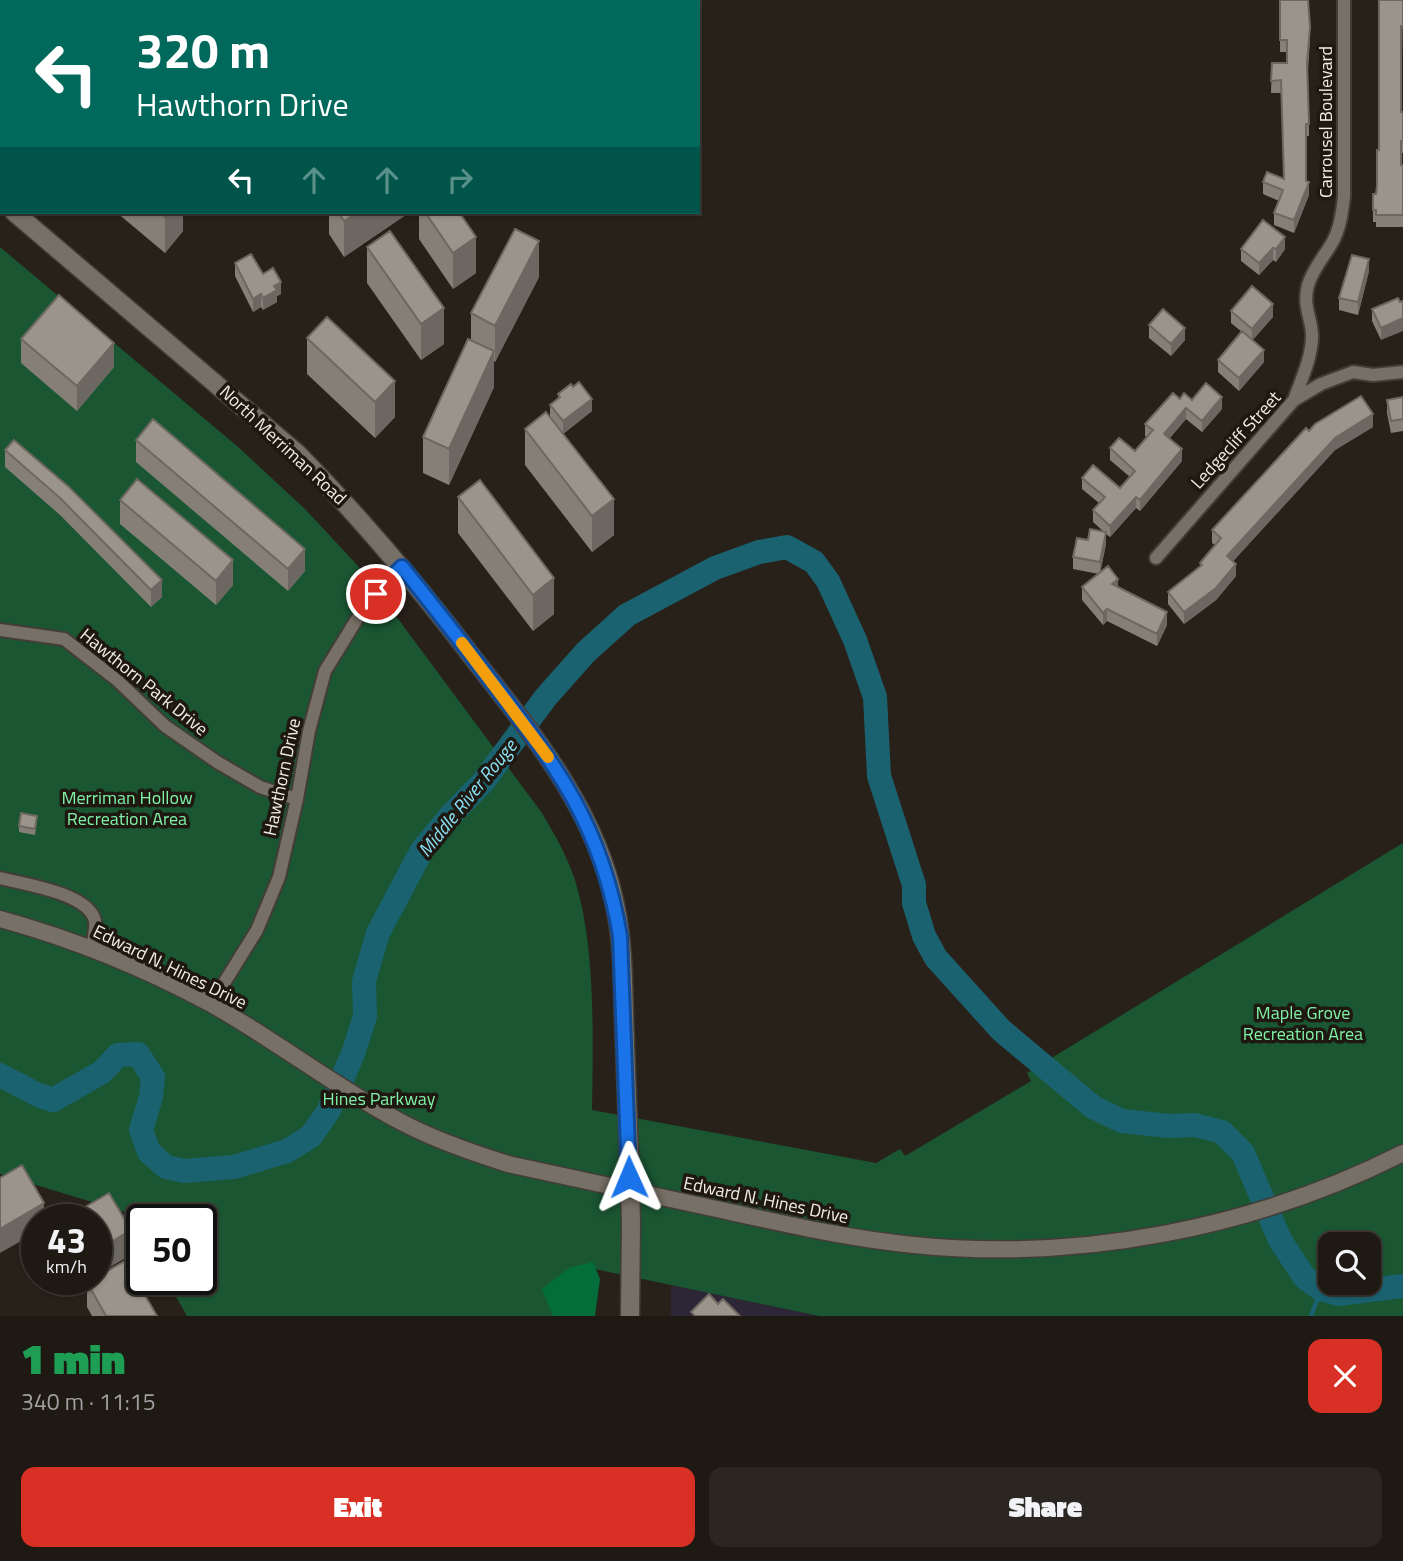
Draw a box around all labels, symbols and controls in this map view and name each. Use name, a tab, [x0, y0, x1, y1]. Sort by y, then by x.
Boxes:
text: 320 m	[136, 12, 270, 87]
icon: left	[21, 28, 112, 119]
street label: Carrousel Boulevard	[1312, 46, 1339, 198]
text: Hawthorn Drive	[136, 80, 349, 128]
icon: left	[222, 161, 260, 199]
icon: ahead	[295, 161, 333, 199]
icon: ahead	[368, 161, 406, 199]
icon: right	[441, 161, 479, 199]
street label: North Merriman Road	[214, 379, 353, 511]
street label: Ledgecliff Street	[1184, 384, 1288, 495]
pin	[346, 564, 406, 624]
icon: arrive	[357, 575, 395, 613]
street label: Hawthorn Park Drive	[74, 621, 214, 742]
street label: Hawthorn Drive	[256, 716, 307, 838]
water label: Middle River Rouge	[410, 732, 524, 863]
park label: Merriman Hollow Recreation Area	[61, 784, 193, 832]
street label: Edward N. Hines Drive	[89, 918, 252, 1016]
park label: Maple Grove Recreation Area	[1243, 999, 1363, 1047]
park label: Hines Parkway	[323, 1085, 436, 1112]
position arrow	[592, 1140, 666, 1214]
street label: Edward N. Hines Drive	[681, 1169, 851, 1230]
speed limit sign: 50	[126, 1204, 217, 1295]
text: 43	[47, 1213, 86, 1267]
map controls	[1318, 1232, 1381, 1295]
button: search	[1318, 1232, 1381, 1295]
text: km/h	[46, 1253, 87, 1280]
text: 1 min	[21, 1326, 125, 1390]
button: close	[1308, 1339, 1382, 1413]
text: 340 m · 11:15	[21, 1384, 156, 1419]
button: Exit	[21, 1467, 695, 1547]
button: Share	[709, 1467, 1382, 1547]

